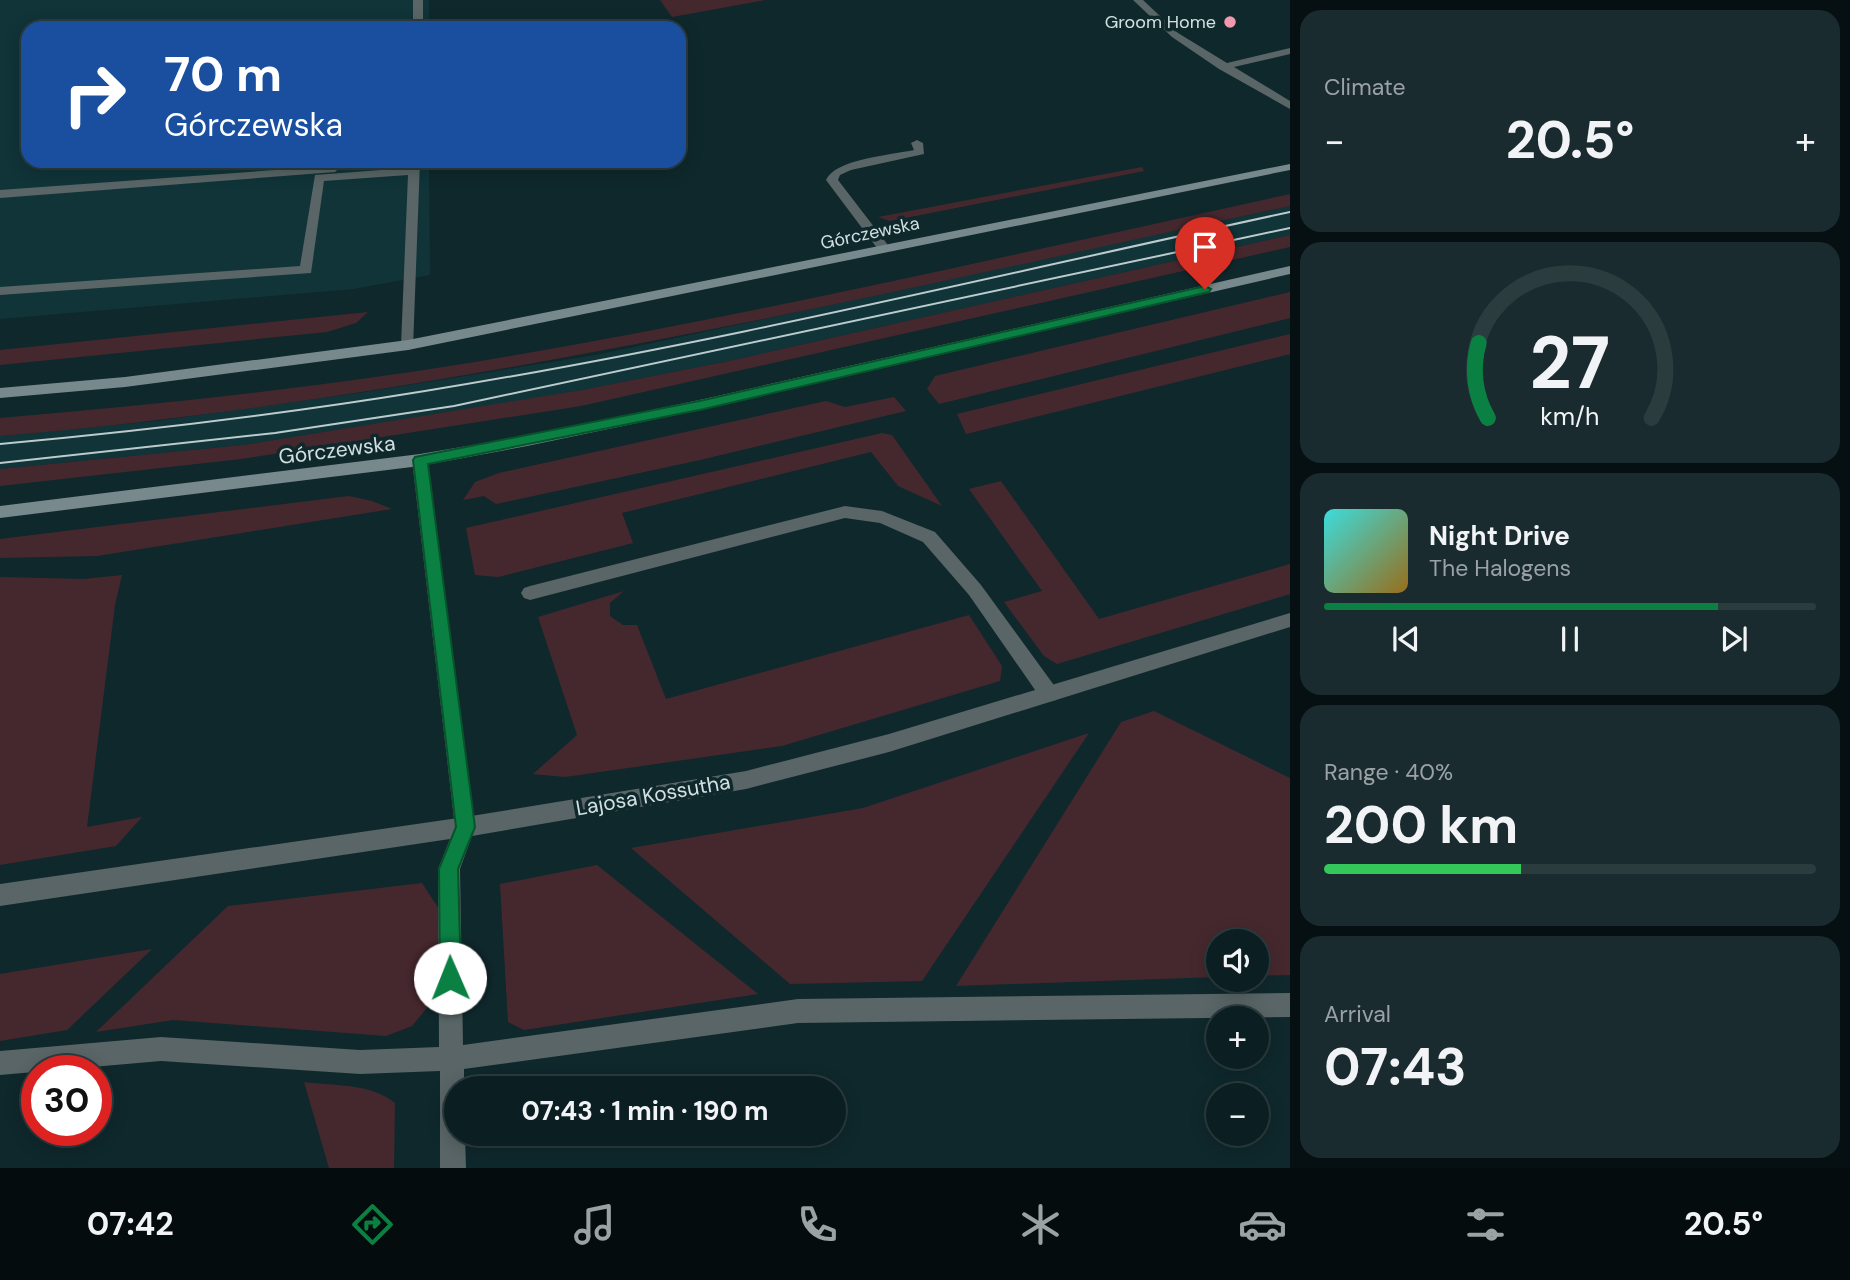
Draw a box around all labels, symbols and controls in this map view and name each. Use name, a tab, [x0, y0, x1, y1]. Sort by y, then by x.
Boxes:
place label: Groom Home	[1105, 10, 1216, 34]
marker: Groom Home	[1222, 14, 1238, 30]
text: 70 m	[164, 42, 282, 106]
icon: right	[49, 49, 140, 140]
text: Climate	[1324, 72, 1406, 102]
text: Górczewska	[164, 104, 343, 146]
text: 20.5°	[1506, 106, 1634, 174]
text: −	[1324, 116, 1345, 166]
text: +	[1795, 116, 1816, 166]
street label: Górczewska	[818, 211, 922, 255]
pin	[1175, 217, 1235, 289]
icon: arrive	[1186, 228, 1224, 266]
text: 27	[1530, 317, 1610, 412]
text: km/h	[1540, 400, 1600, 433]
street label: Górczewska	[277, 429, 397, 471]
text: Night Drive	[1429, 519, 1570, 553]
text: The Halogens	[1429, 553, 1571, 583]
icon: previous	[1387, 620, 1425, 658]
icon: pause	[1551, 620, 1589, 658]
icon: next	[1715, 620, 1753, 658]
text: Range · 40%	[1324, 757, 1453, 787]
street label: Lajosa Kossutha	[574, 768, 732, 822]
text: 200 km	[1324, 791, 1518, 859]
map controls	[1206, 929, 1269, 1146]
button: sound	[1206, 929, 1269, 992]
position arrow	[413, 941, 487, 1015]
text: Arrival	[1324, 999, 1391, 1029]
button: +	[1206, 1006, 1269, 1069]
text: 07:43	[1324, 1033, 1467, 1101]
speed limit sign: 30	[21, 1055, 112, 1146]
button: −	[1206, 1083, 1269, 1146]
text: 07:43 · 1 min · 190 m	[522, 1094, 768, 1128]
icon: directions	[348, 1200, 397, 1249]
icon: music	[570, 1200, 619, 1249]
icon: phone	[793, 1200, 842, 1249]
icon: climate	[1016, 1200, 1065, 1249]
icon: car	[1238, 1200, 1287, 1249]
icon: filters	[1461, 1200, 1510, 1249]
text: 07:42	[87, 1203, 174, 1245]
text: 20.5°	[1684, 1203, 1763, 1245]

